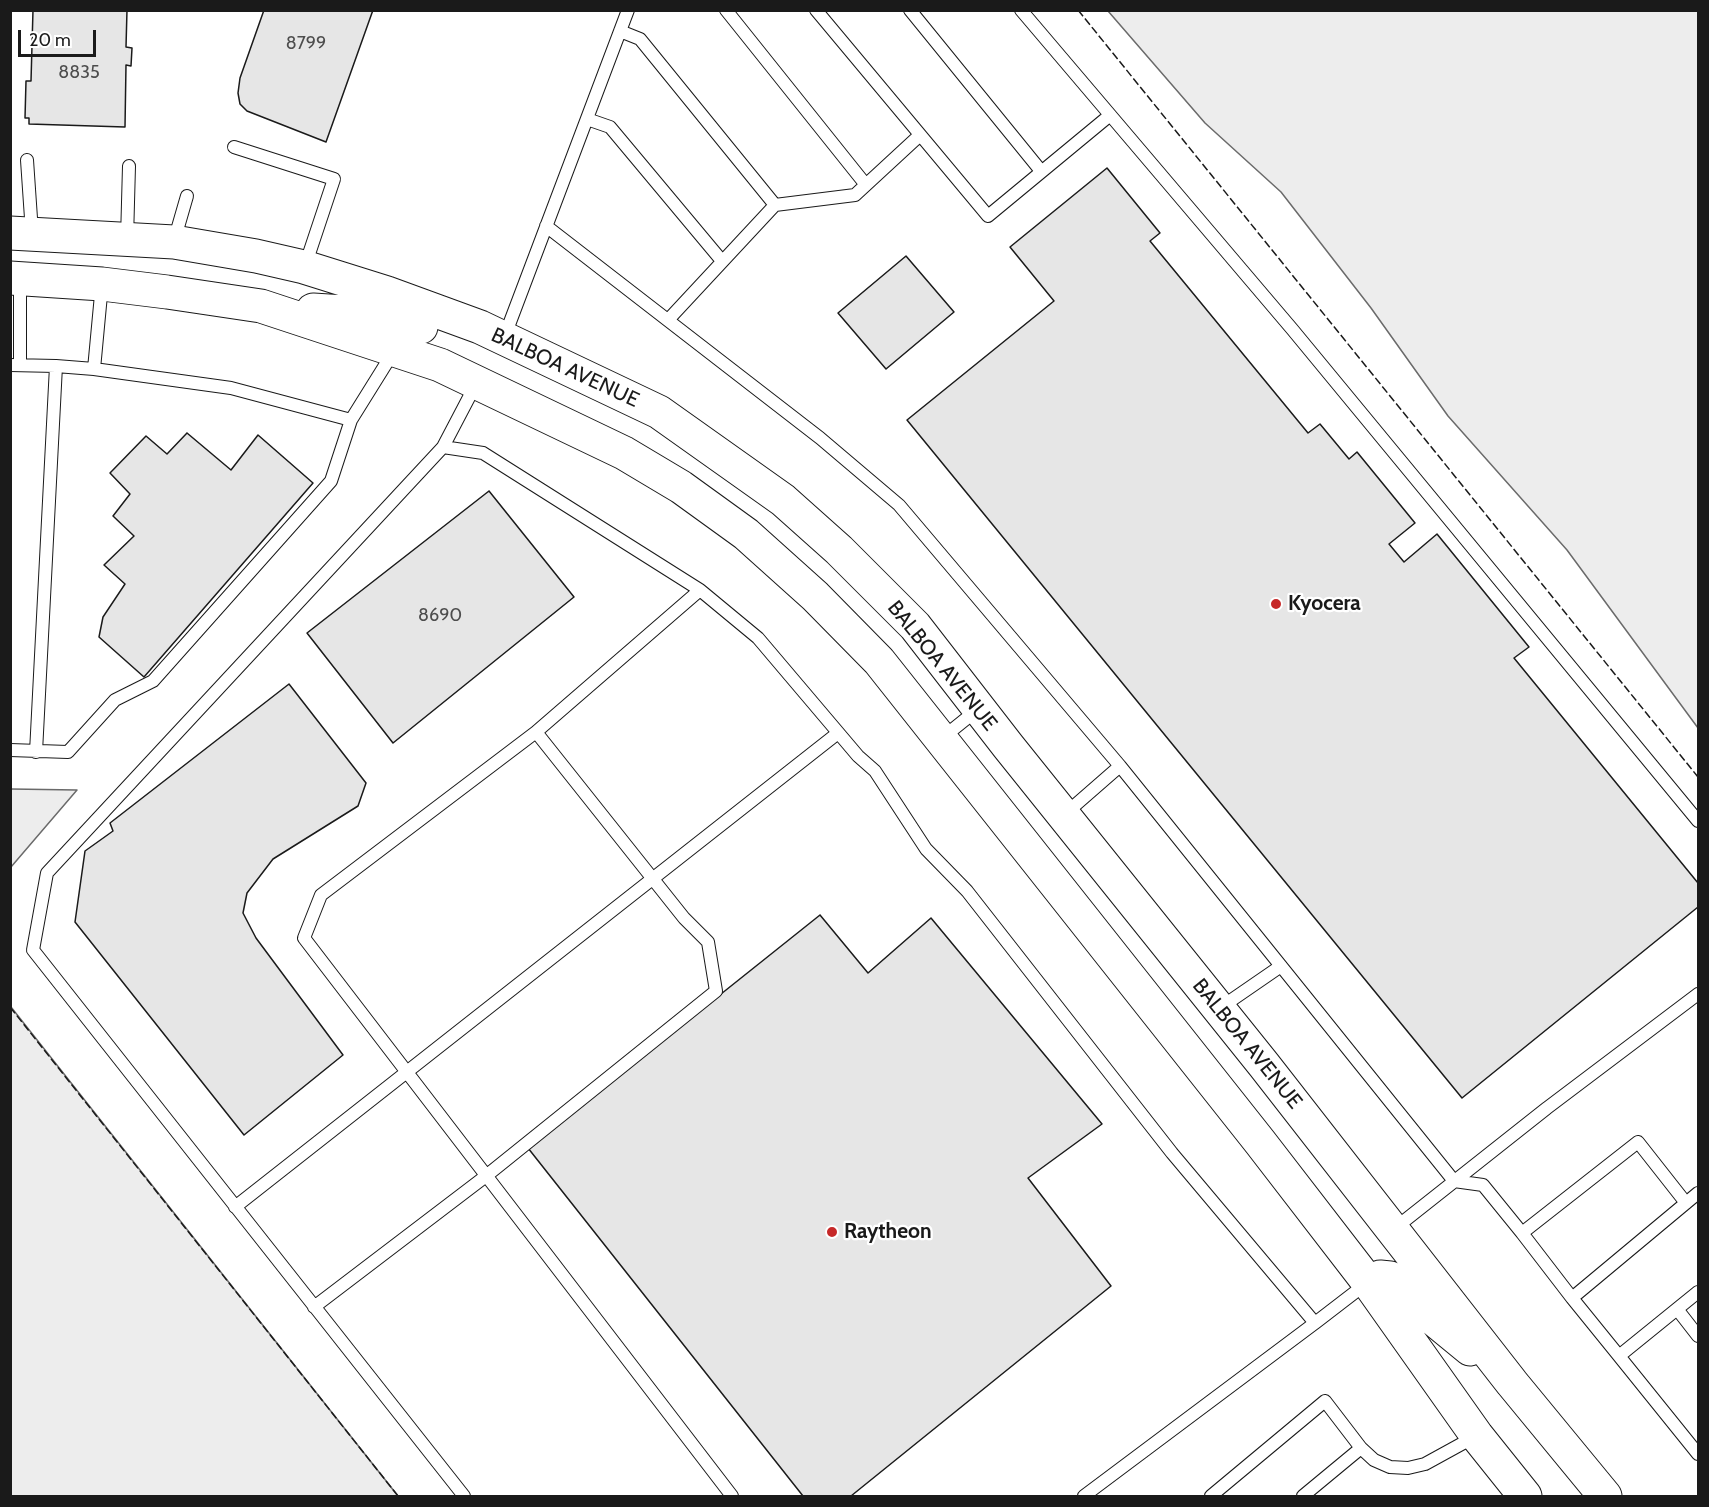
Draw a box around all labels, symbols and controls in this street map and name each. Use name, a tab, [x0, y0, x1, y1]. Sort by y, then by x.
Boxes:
scale bar	[21, 18, 99, 56]
text: 20 m	[29, 29, 71, 51]
house number: 8799	[286, 33, 326, 55]
house number: 8835	[58, 62, 100, 84]
street label: BALBOA AVENUE	[487, 323, 643, 413]
place label: Kyocera	[1288, 591, 1361, 617]
street label: BALBOA AVENUE	[882, 596, 1002, 736]
marker: Kyocera	[1269, 597, 1283, 611]
house number: 8690	[418, 605, 462, 627]
street label: BALBOA AVENUE	[1187, 974, 1307, 1114]
place label: Raytheon	[844, 1219, 932, 1245]
marker: Raytheon	[825, 1225, 839, 1239]

